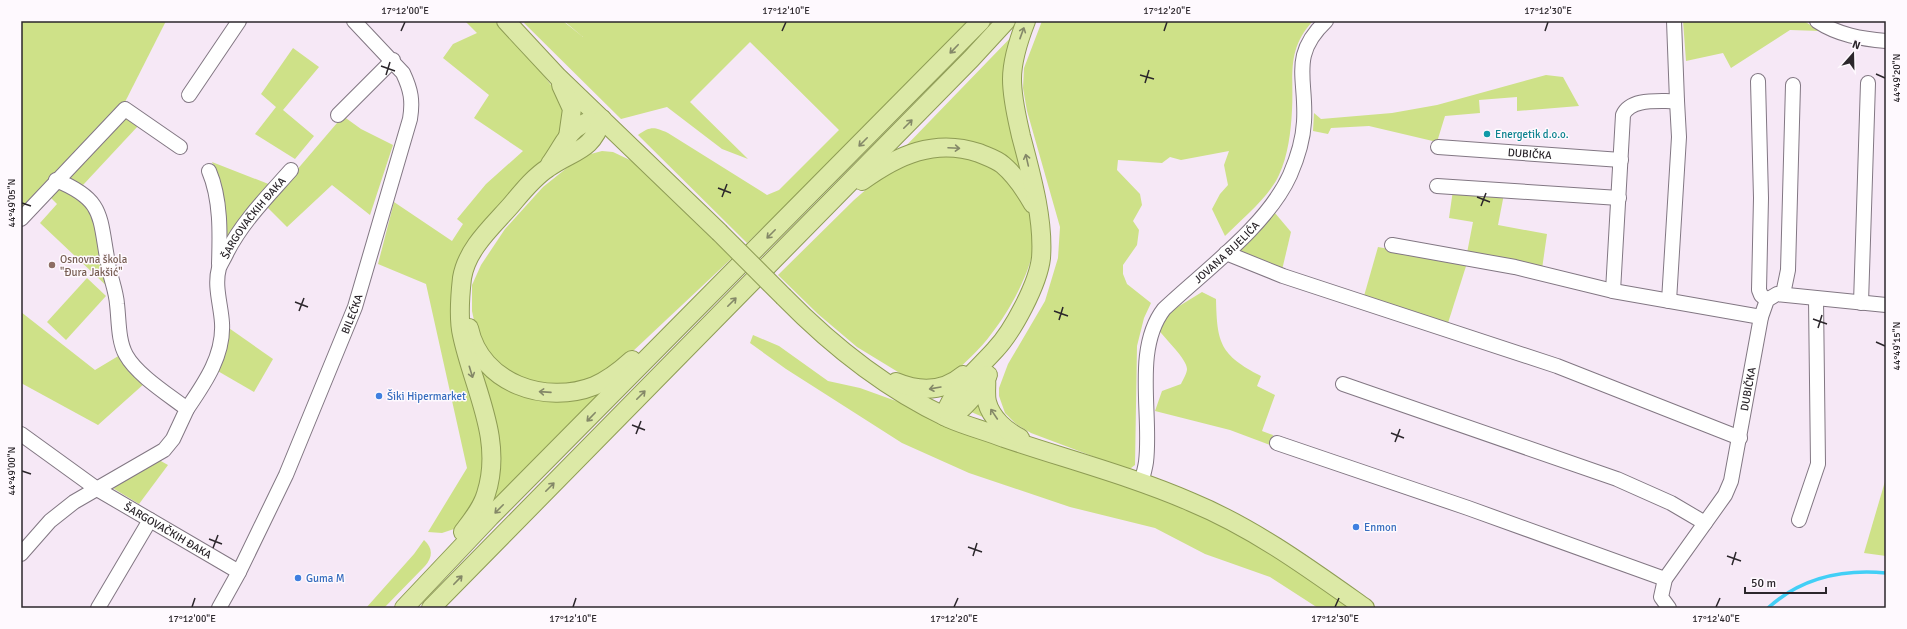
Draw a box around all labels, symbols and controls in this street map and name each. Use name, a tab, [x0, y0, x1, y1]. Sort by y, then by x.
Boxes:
text: 17°12'00"E	[381, 5, 429, 17]
text: 17°12'10"E	[762, 5, 810, 17]
text: 17°12'20"E	[1143, 5, 1191, 17]
text: 17°12'30"E	[1524, 5, 1572, 17]
one-way arrow	[1019, 27, 1027, 39]
north arrow	[1833, 34, 1873, 74]
text: N	[1850, 38, 1862, 52]
one-way arrow	[949, 44, 959, 54]
text: 44°49'20"N	[1891, 54, 1903, 102]
one-way arrow	[903, 119, 912, 129]
place label: Energetik d.o.o.	[1495, 128, 1569, 141]
marker: Energetik d.o.o.	[1482, 129, 1492, 139]
one-way arrow	[858, 137, 868, 147]
one-way arrow	[947, 144, 960, 152]
street label: DUBIČKA	[1507, 145, 1553, 162]
one-way arrow	[1023, 154, 1031, 167]
street label: ŠARGOVAČKIH ĐAKA	[218, 174, 288, 261]
text: 44°49'05"N	[6, 179, 18, 227]
street label: JOVANA BIJELIĆA	[1191, 218, 1262, 286]
one-way arrow	[766, 229, 776, 239]
place label: Osnovna škola "Đura Jakšić"	[60, 253, 128, 279]
marker: Osnovna škola "Đura Jakšić"	[47, 260, 57, 270]
street label: BILEĆKA	[338, 292, 365, 336]
one-way arrow	[727, 297, 737, 307]
text: 44°49'15"N	[1891, 322, 1903, 370]
one-way arrow	[468, 365, 475, 378]
street label: DUBIČKA	[1737, 366, 1758, 412]
one-way arrow	[929, 384, 942, 392]
place label: Šiki Hipermarket	[387, 389, 466, 403]
one-way arrow	[539, 389, 552, 396]
one-way arrow	[636, 390, 646, 400]
marker: Šiki Hipermarket	[374, 391, 384, 401]
one-way arrow	[990, 409, 998, 420]
one-way arrow	[586, 412, 595, 422]
text: 44°49'00"N	[6, 447, 18, 495]
one-way arrow	[545, 482, 554, 492]
street label: ŠARGOVAČKIH ĐAKA	[122, 499, 214, 561]
one-way arrow	[494, 504, 504, 514]
place label: Enmon	[1364, 521, 1397, 534]
marker: Enmon	[1351, 522, 1361, 532]
scale bar	[1745, 569, 1826, 595]
place label: Guma M	[306, 572, 345, 585]
marker: Guma M	[293, 573, 303, 583]
one-way arrow	[454, 575, 463, 585]
text: 50 m	[1751, 576, 1776, 591]
text: 17°12'00"E	[168, 613, 216, 625]
text: 17°12'10"E	[549, 613, 597, 625]
text: 17°12'20"E	[930, 613, 978, 625]
text: 17°12'30"E	[1311, 613, 1359, 625]
text: 17°12'40"E	[1692, 613, 1740, 625]

